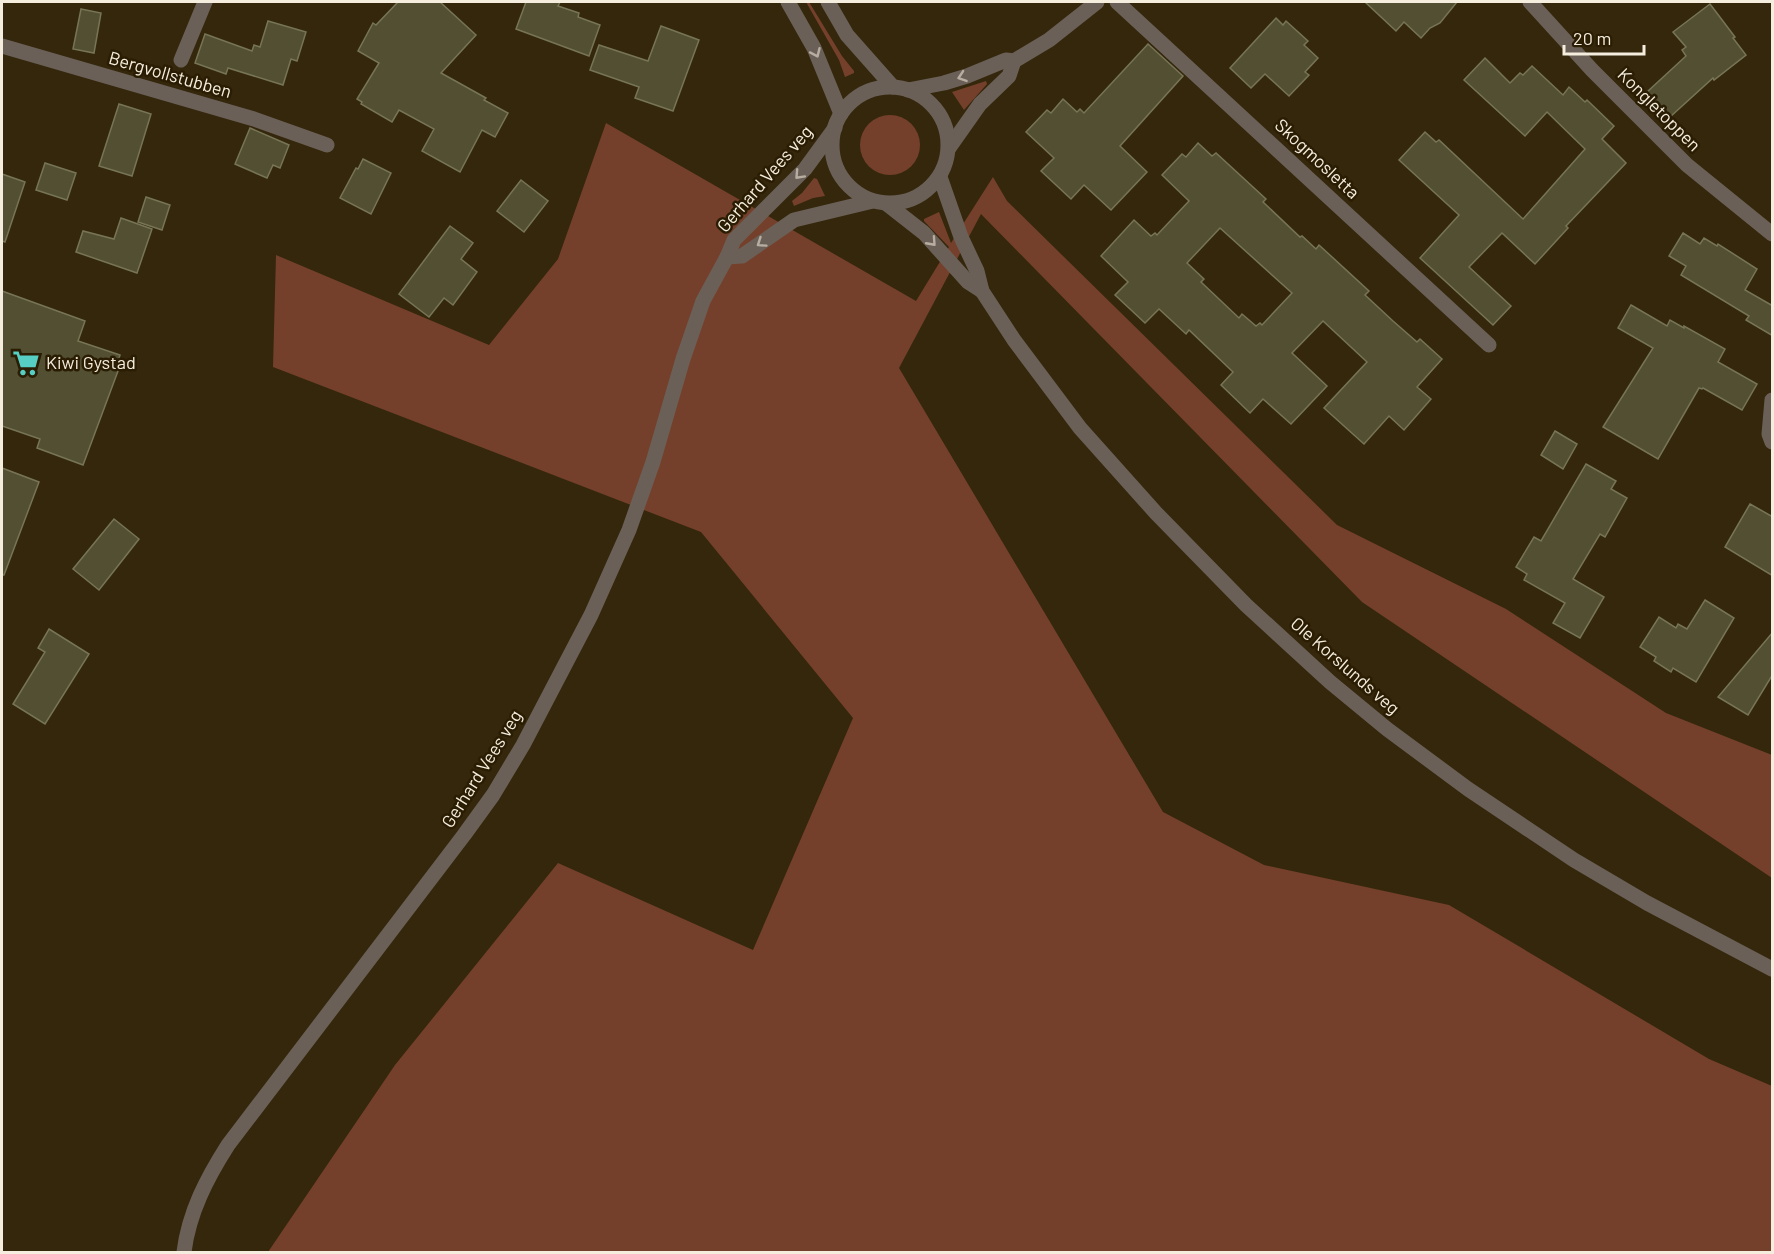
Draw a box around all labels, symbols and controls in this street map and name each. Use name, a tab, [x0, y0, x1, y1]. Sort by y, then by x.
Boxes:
scale bar	[1564, 18, 1644, 56]
text: 20 m	[1573, 27, 1611, 49]
street label: Bergvollstubben	[106, 46, 234, 102]
one-way arrow	[809, 46, 821, 57]
street label: Kongletoppen	[1614, 63, 1706, 155]
one-way arrow	[957, 70, 968, 83]
street label: Skogmosletta	[1271, 113, 1365, 203]
street label: Gerhard Vees veg	[712, 120, 817, 236]
one-way arrow	[795, 168, 806, 178]
one-way arrow	[925, 235, 936, 245]
one-way arrow	[756, 236, 767, 247]
supermarket icon: Kiwi Gystad	[11, 348, 41, 378]
place label: Kiwi Gystad	[46, 351, 136, 373]
street label: Ole Korslunds veg	[1287, 612, 1405, 719]
street label: Gerhard Vees veg	[436, 706, 526, 831]

